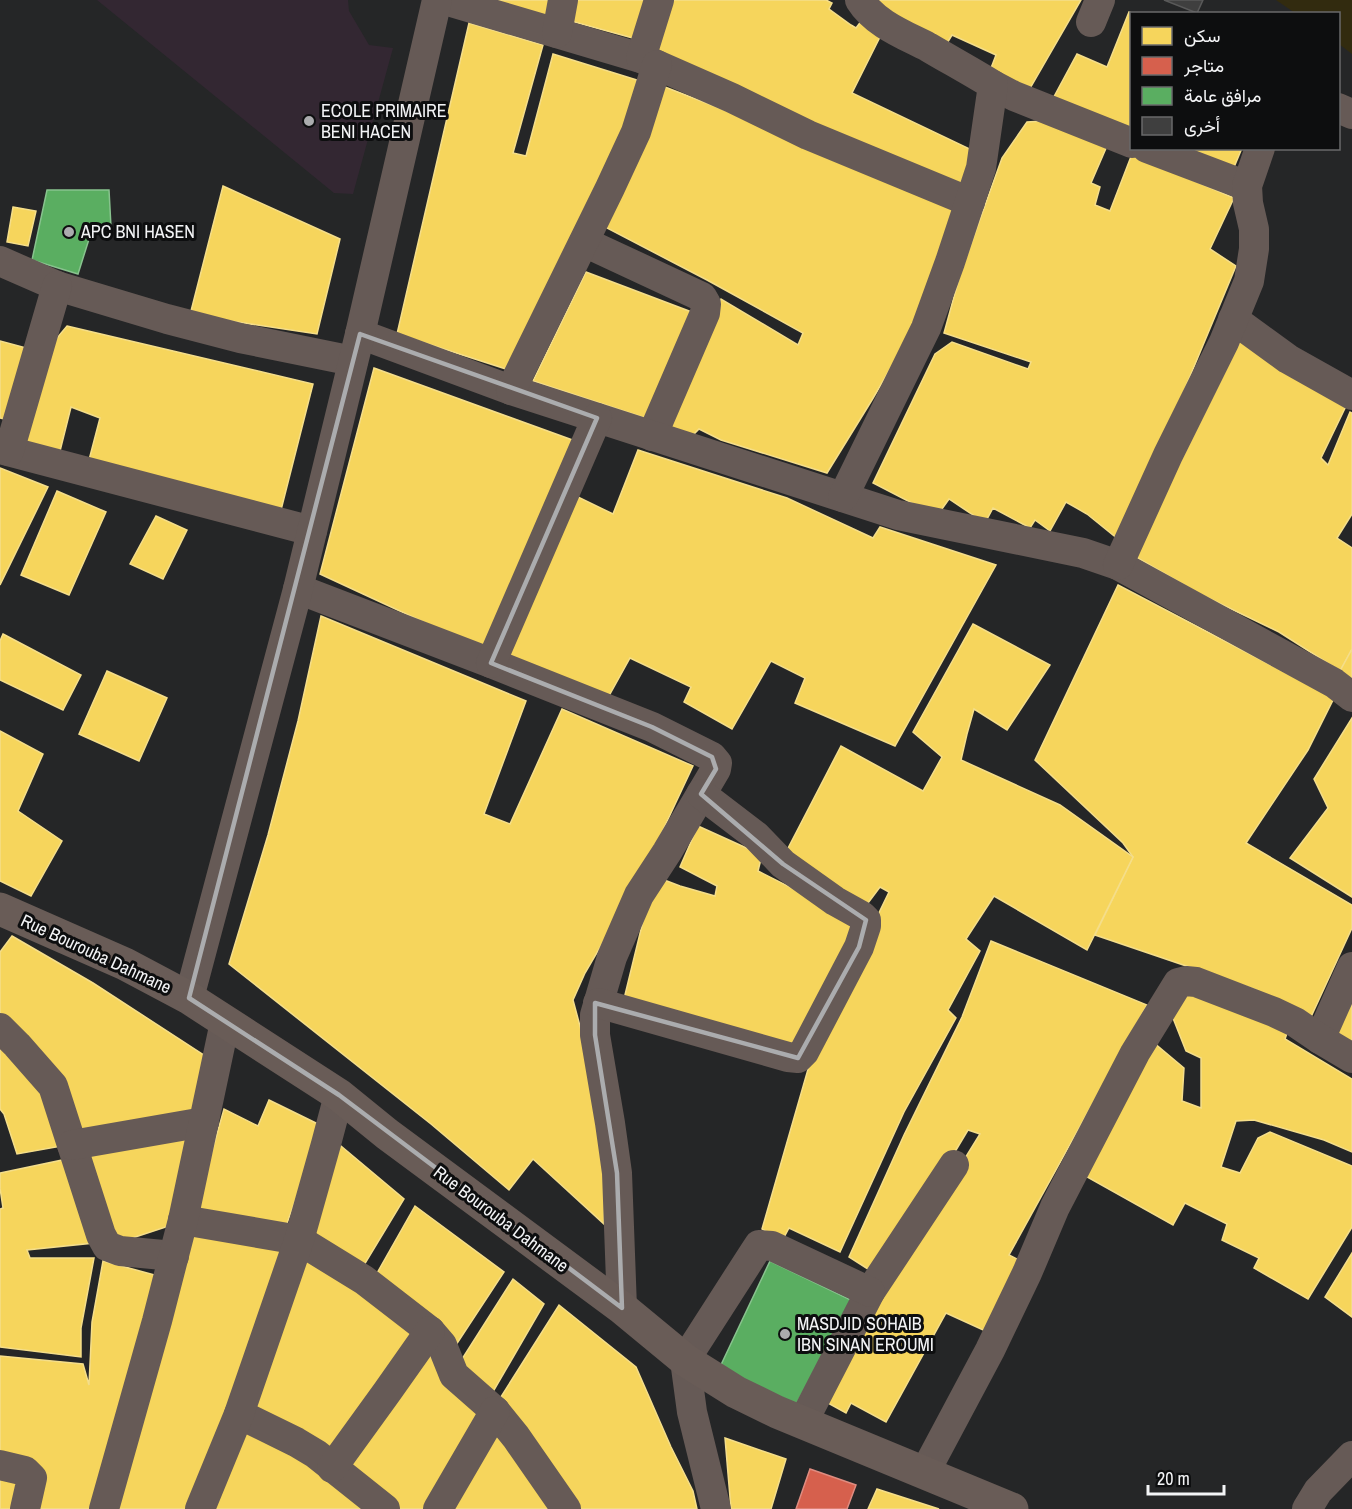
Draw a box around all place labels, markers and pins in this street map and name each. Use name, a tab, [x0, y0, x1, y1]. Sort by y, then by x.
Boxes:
place label: ECOLE PRIMAIRE BENI HACEN	[321, 98, 447, 144]
marker: ECOLE PRIMAIRE BENI HACEN	[302, 114, 316, 128]
place label: APC BNI HASEN	[80, 219, 195, 244]
marker: APC BNI HASEN	[62, 225, 76, 239]
place label: MASDJID SOHAIB IBN SINAN EROUMI	[797, 1311, 934, 1357]
marker: MASDJID SOHAIB IBN SINAN EROUMI	[778, 1327, 792, 1341]

